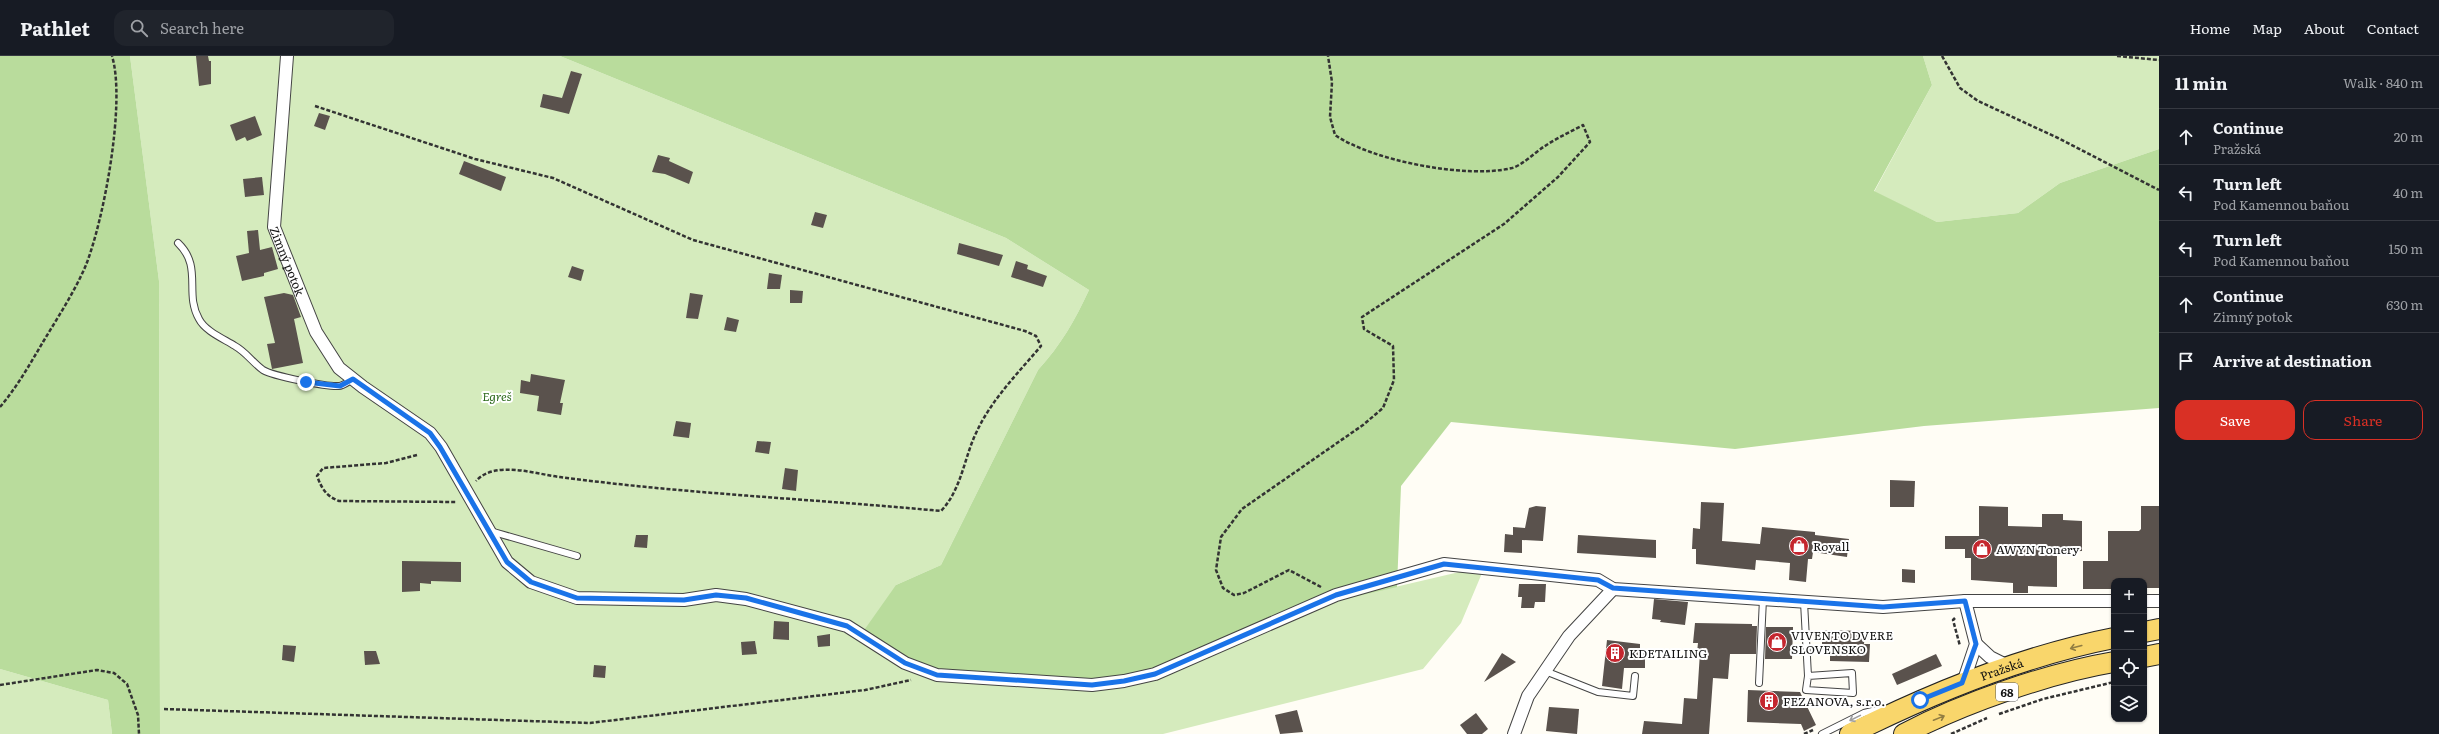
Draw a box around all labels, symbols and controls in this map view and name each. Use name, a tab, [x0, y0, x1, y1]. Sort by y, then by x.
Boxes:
search box	[114, 10, 394, 46]
text: Pathlet	[20, 14, 90, 42]
text: Search here	[160, 16, 244, 39]
icon: search	[128, 17, 150, 39]
text: Home	[2190, 18, 2230, 38]
text: Map	[2252, 18, 2282, 38]
text: About	[2304, 18, 2345, 38]
text: Contact	[2367, 18, 2419, 38]
text: 11 min	[2175, 70, 2227, 95]
text: Walk · 840 m	[2343, 73, 2423, 92]
text: Continue	[2213, 116, 2283, 139]
icon: ahead	[2175, 126, 2197, 148]
text: 20 m	[2394, 127, 2423, 146]
text: Pražská	[2213, 139, 2261, 158]
text: Turn left	[2213, 172, 2282, 195]
icon: left	[2175, 182, 2197, 204]
text: 40 m	[2393, 183, 2423, 202]
text: Pod Kamennou baňou	[2213, 195, 2349, 214]
street label: Zimný potok	[266, 224, 310, 299]
text: Turn left	[2213, 228, 2282, 251]
icon: left	[2175, 238, 2197, 260]
text: 150 m	[2388, 239, 2423, 258]
text: Pod Kamennou baňou	[2213, 251, 2349, 270]
text: Continue	[2213, 284, 2283, 307]
icon: ahead	[2175, 294, 2197, 316]
text: 630 m	[2386, 295, 2423, 314]
text: Zimný potok	[2213, 307, 2292, 326]
text: Arrive at destination	[2213, 349, 2372, 372]
icon: arrive	[2175, 350, 2197, 372]
route end	[297, 373, 315, 391]
park label: Egreš	[482, 387, 512, 405]
button: Save	[2175, 400, 2295, 440]
button: Share	[2303, 400, 2423, 440]
shop icon: Royall	[1788, 535, 1810, 557]
place label: Royall	[1813, 537, 1849, 555]
shop icon: AWYN Tonery	[1971, 538, 1993, 560]
place label: AWYN Tonery	[1996, 540, 2079, 558]
map controls	[2111, 578, 2147, 722]
button: +	[2111, 578, 2147, 614]
button: −	[2111, 614, 2147, 650]
place label: VIVENTO DVERE SLOVENSKO	[1791, 626, 1894, 658]
shop icon: VIVENTO DVERE SLOVENSKO	[1766, 631, 1788, 653]
building icon: KDETAILING	[1604, 642, 1626, 664]
place label: KDETAILING	[1629, 644, 1707, 662]
one-way arrow	[2070, 644, 2083, 651]
button: locate	[2111, 650, 2147, 686]
street label: Pražská	[1977, 653, 2026, 685]
road number: 68	[1996, 683, 2018, 701]
button: layers	[2111, 686, 2147, 722]
building icon: FEZANOVA, s.r.o.	[1758, 690, 1780, 712]
route start	[1911, 691, 1929, 709]
place label: FEZANOVA, s.r.o.	[1783, 692, 1885, 710]
one-way arrow	[1933, 713, 1945, 721]
one-way arrow	[1850, 714, 1862, 722]

